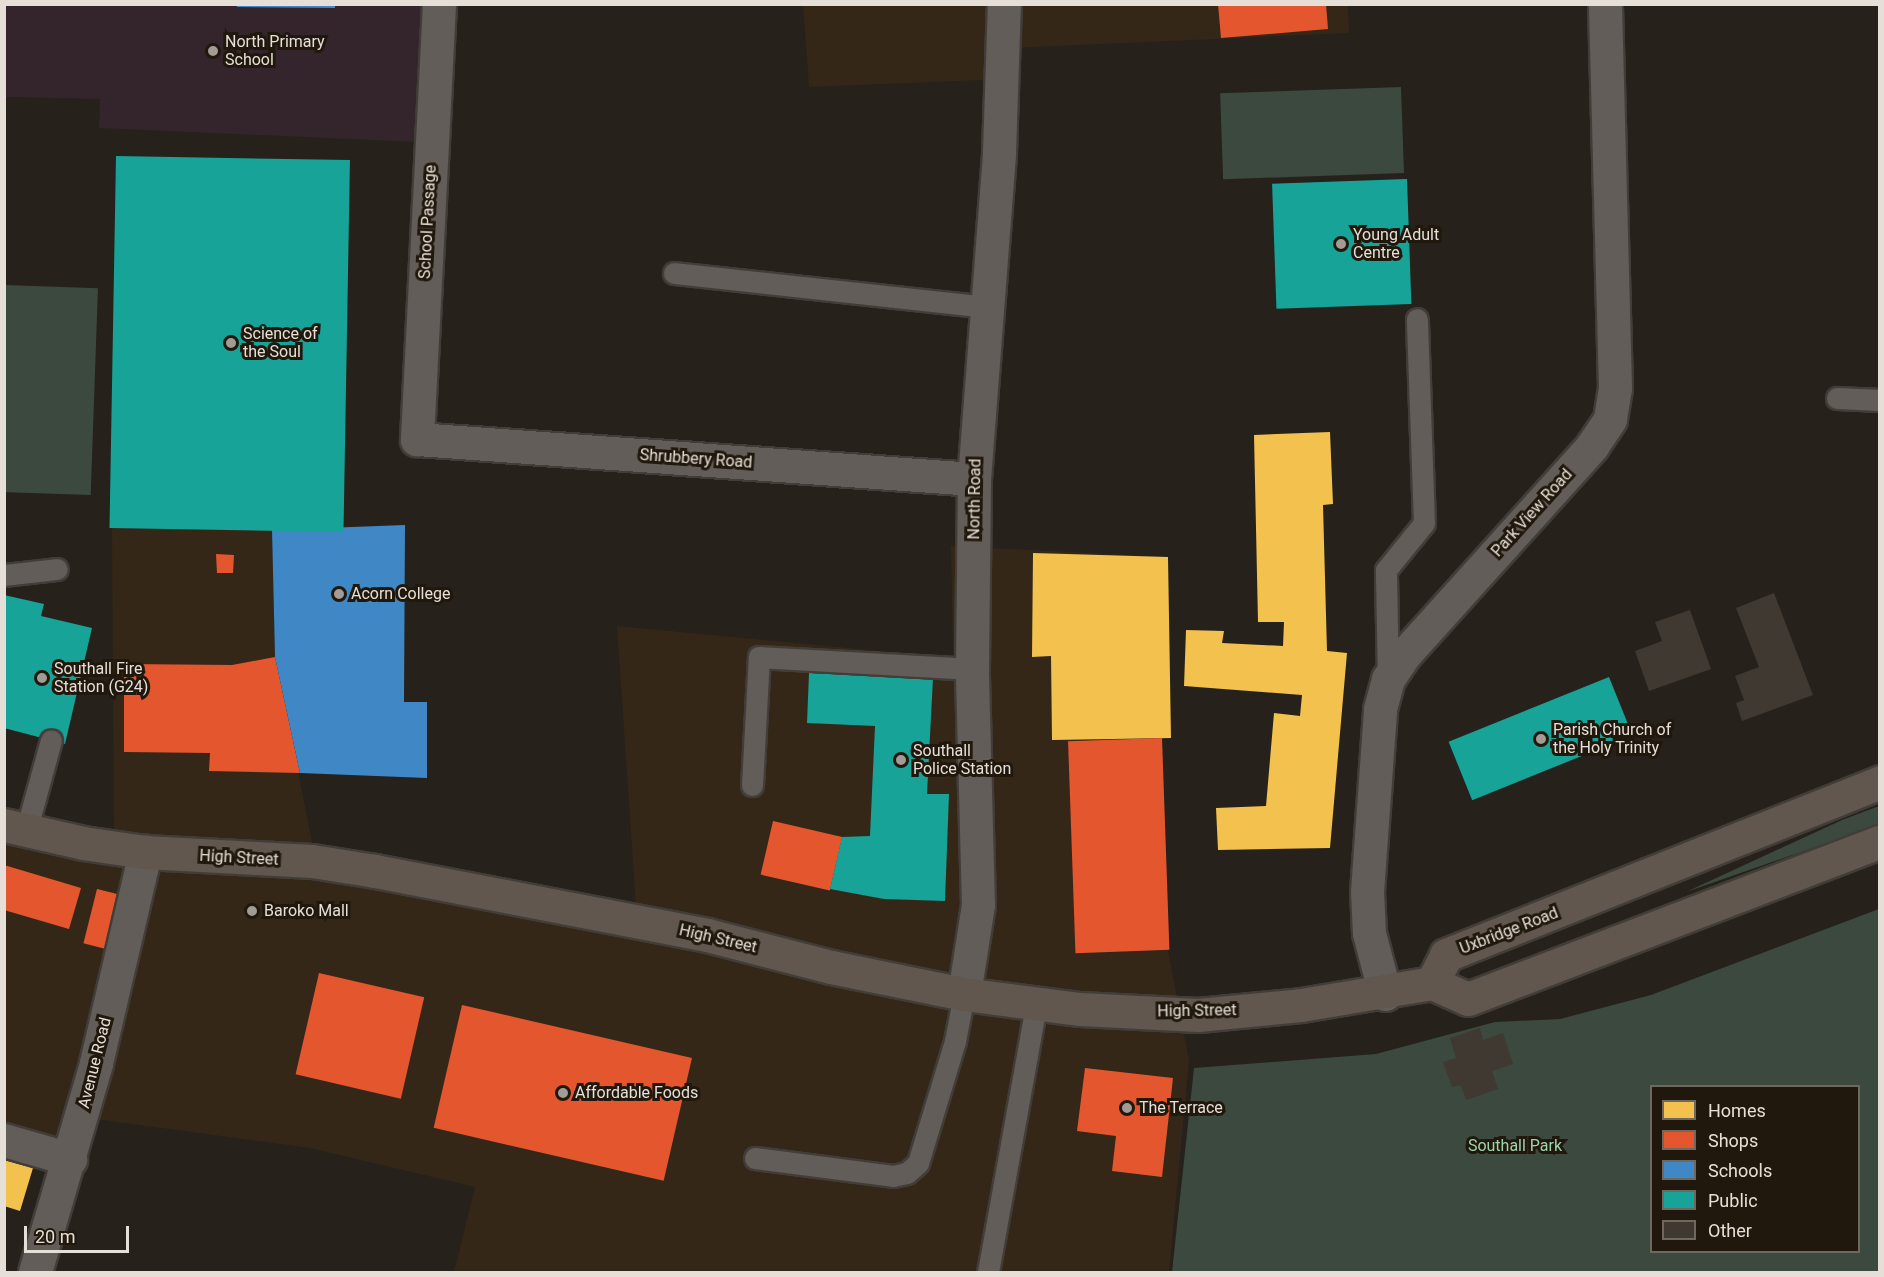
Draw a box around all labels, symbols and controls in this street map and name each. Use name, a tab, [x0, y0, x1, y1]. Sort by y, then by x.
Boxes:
place label: North Primary School	[225, 32, 325, 70]
marker: North Primary School	[206, 44, 220, 58]
street label: School Passage	[415, 164, 441, 280]
place label: Young Adult Centre	[1353, 225, 1439, 263]
marker: Young Adult Centre	[1334, 237, 1348, 251]
place label: Science of the Soul	[243, 324, 318, 362]
marker: Science of the Soul	[224, 336, 238, 350]
street label: Shrubbery Road	[639, 445, 753, 473]
street label: North Road	[965, 458, 985, 540]
street label: Park View Road	[1488, 465, 1576, 561]
place label: Acorn College	[351, 584, 450, 604]
marker: Acorn College	[332, 587, 346, 601]
place label: Southall Fire Station (G24)	[54, 659, 148, 697]
marker: Southall Fire Station (G24)	[35, 671, 49, 685]
place label: Parish Church of the Holy Trinity	[1553, 720, 1671, 758]
marker: Parish Church of the Holy Trinity	[1534, 732, 1548, 746]
place label: Southall Police Station	[913, 741, 1011, 779]
marker: Southall Police Station	[894, 753, 908, 767]
street label: High Street	[199, 846, 279, 870]
place label: Baroko Mall	[264, 901, 349, 921]
street label: Uxbridge Road	[1457, 903, 1561, 959]
marker: Baroko Mall	[245, 904, 259, 918]
street label: High Street	[677, 921, 759, 957]
street label: High Street	[1157, 1001, 1237, 1021]
street label: Avenue Road	[74, 1016, 116, 1110]
place label: Affordable Foods	[575, 1083, 698, 1103]
legend	[1650, 1085, 1860, 1253]
marker: Affordable Foods	[556, 1086, 570, 1100]
place label: The Terrace	[1139, 1098, 1223, 1118]
text: Homes	[1708, 1100, 1766, 1121]
marker: The Terrace	[1120, 1101, 1134, 1115]
text: Shops	[1708, 1130, 1758, 1151]
park label: Southall Park	[1468, 1136, 1562, 1156]
text: Schools	[1708, 1160, 1772, 1181]
text: Public	[1708, 1190, 1758, 1211]
scale bar	[27, 1214, 132, 1252]
text: Other	[1708, 1220, 1752, 1241]
text: 20 m	[35, 1226, 75, 1247]

